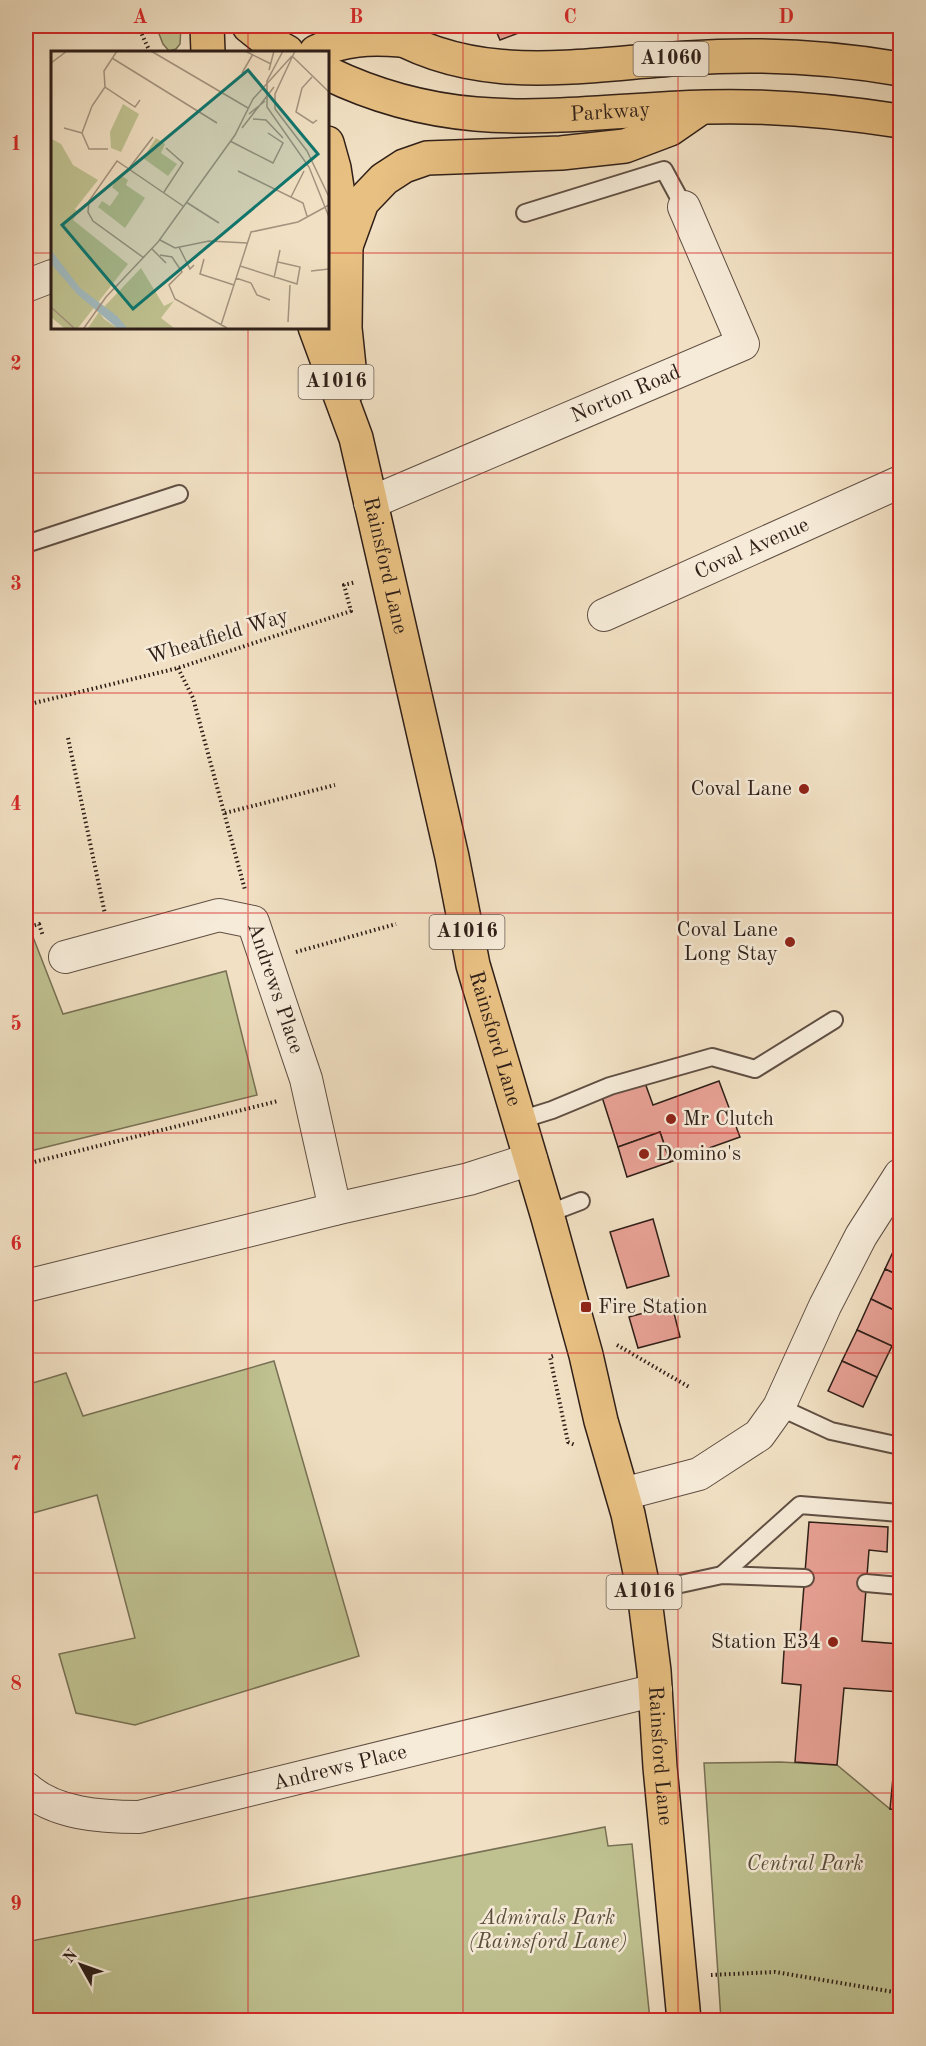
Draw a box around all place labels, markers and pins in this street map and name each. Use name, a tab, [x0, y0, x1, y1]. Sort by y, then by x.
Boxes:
place label: Coval Lane	[691, 779, 792, 800]
marker: Coval Lane	[797, 782, 811, 796]
place label: Coval Lane Long Stay	[677, 920, 778, 965]
marker: Coval Lane Long Stay	[783, 935, 797, 949]
place label: Mr Clutch	[683, 1109, 774, 1130]
marker: Mr Clutch	[664, 1112, 678, 1126]
place label: Domino's	[656, 1144, 741, 1165]
marker: Domino's	[637, 1147, 651, 1161]
place label: Fire Station	[598, 1297, 708, 1318]
marker: Fire Station	[579, 1300, 593, 1314]
place label: Station E34	[711, 1632, 821, 1653]
marker: Station E34	[826, 1635, 840, 1649]

